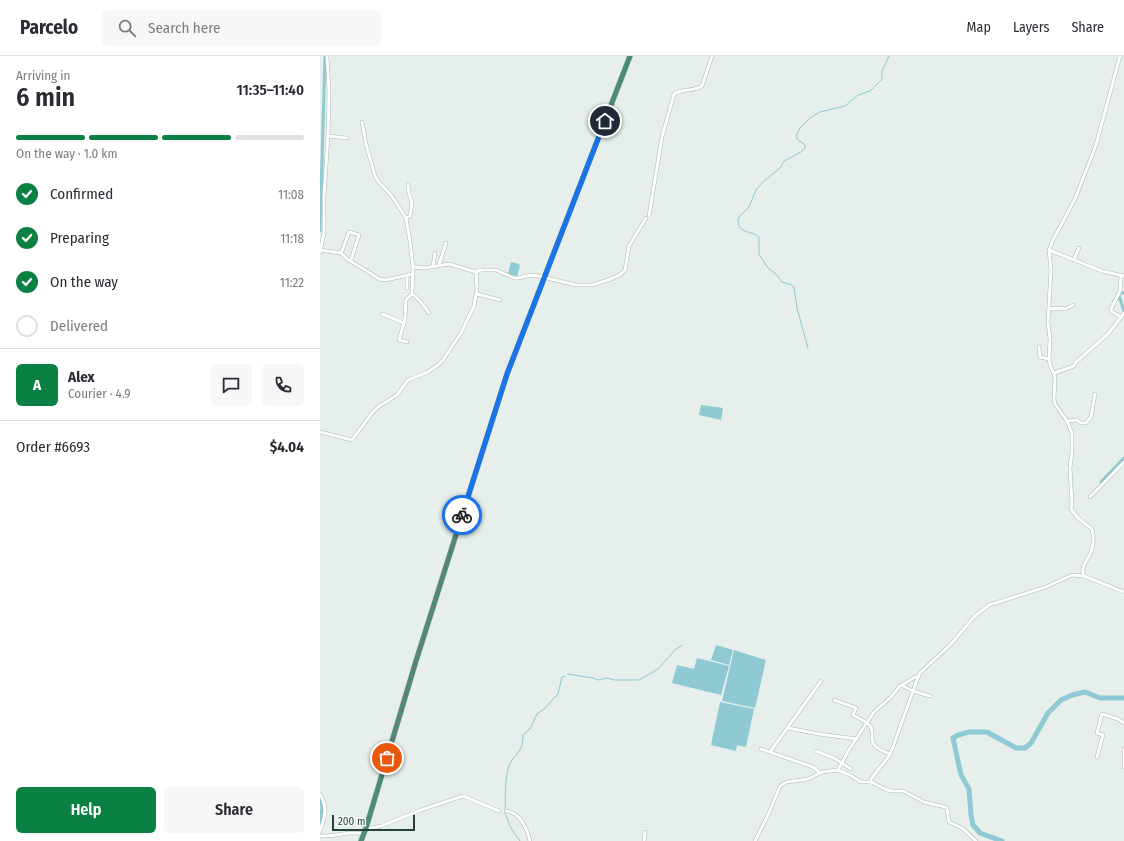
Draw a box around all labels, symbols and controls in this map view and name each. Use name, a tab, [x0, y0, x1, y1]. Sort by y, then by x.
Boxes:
search box	[102, 10, 382, 46]
text: Parcelo	[20, 16, 78, 39]
icon: search	[116, 17, 138, 39]
text: Search here	[148, 19, 220, 37]
text: Map	[967, 19, 991, 36]
text: Layers	[1013, 19, 1049, 36]
text: Share	[1071, 19, 1104, 36]
text: Arriving in	[16, 68, 70, 83]
text: 11:35–11:40	[237, 81, 304, 99]
text: 6 min	[16, 82, 75, 113]
pin	[588, 104, 622, 138]
icon: home	[594, 110, 616, 132]
text: On the way · 1.0 km	[16, 146, 117, 161]
icon: check	[16, 183, 38, 205]
text: Confirmed	[50, 185, 113, 203]
text: 11:08	[278, 187, 304, 202]
icon: check	[16, 227, 38, 249]
text: Preparing	[50, 229, 109, 247]
text: 11:18	[280, 231, 304, 246]
icon: check	[16, 271, 38, 293]
text: On the way	[50, 273, 118, 291]
text: 11:22	[280, 275, 304, 290]
text: Delivered	[50, 317, 108, 335]
button: chat	[210, 364, 252, 406]
button: phone	[262, 364, 304, 406]
text: Alex	[68, 368, 95, 386]
text: A	[33, 376, 41, 394]
text: Courier · 4.9	[68, 386, 131, 401]
text: Order #6693	[16, 438, 90, 456]
text: $4.04	[270, 438, 304, 456]
courier	[442, 495, 482, 535]
icon: bike	[451, 504, 473, 526]
pin	[370, 741, 404, 775]
icon: bag	[376, 747, 398, 769]
button: Help	[16, 787, 156, 833]
button: Share	[164, 787, 304, 833]
scale bar	[332, 813, 415, 832]
text: 200 m	[338, 815, 365, 828]

